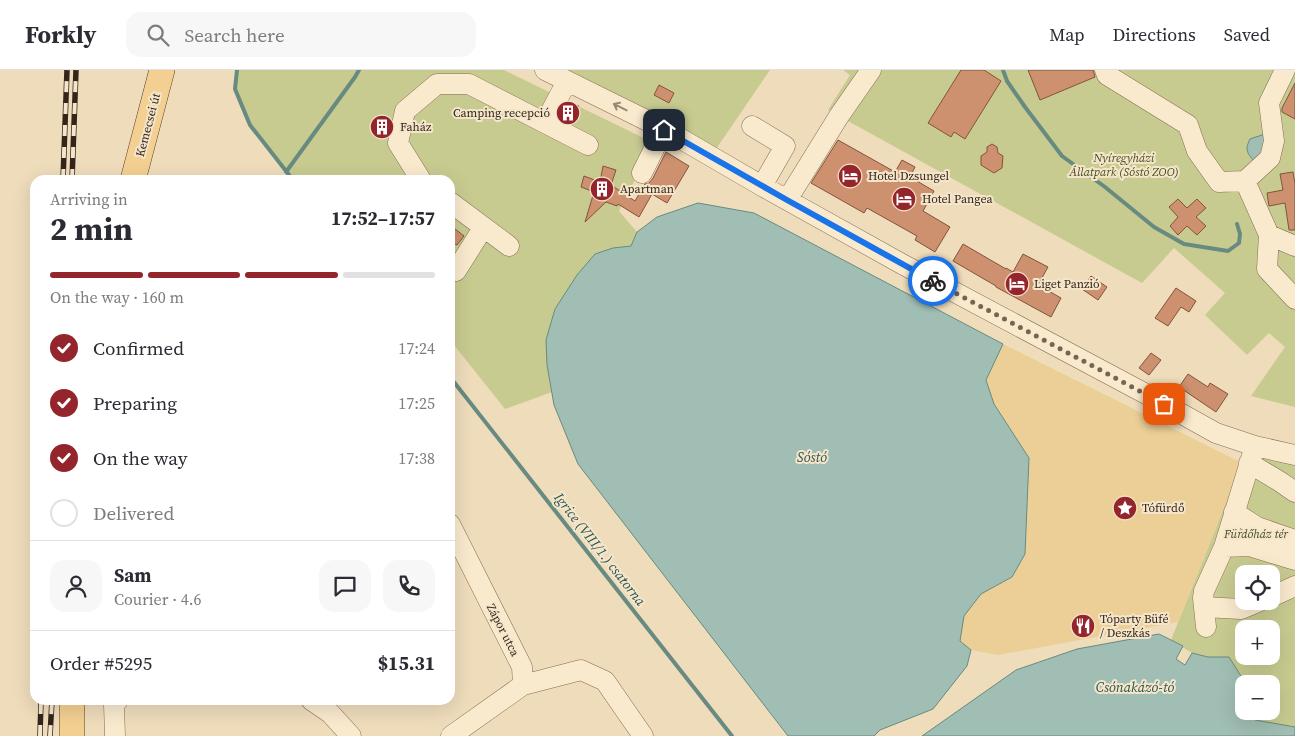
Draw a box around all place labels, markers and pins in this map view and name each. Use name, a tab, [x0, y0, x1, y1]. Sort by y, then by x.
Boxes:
building icon: Camping recepció	[555, 100, 581, 126]
place label: Camping recepció	[453, 105, 550, 121]
pin	[643, 109, 685, 151]
building icon: Faház	[369, 114, 395, 140]
place label: Faház	[400, 119, 432, 135]
hotel icon: Hotel Dzsungel	[837, 163, 863, 189]
place label: Hotel Dzsungel	[868, 168, 950, 184]
building icon: Apartman	[589, 176, 615, 202]
place label: Apartman	[620, 181, 674, 197]
hotel icon: Hotel Pangea	[891, 186, 917, 212]
place label: Hotel Pangea	[922, 191, 993, 207]
hotel icon: Liget Panzió	[1004, 271, 1030, 297]
place label: Liget Panzió	[1034, 276, 1100, 292]
pin	[1143, 383, 1185, 425]
place icon: Tófürdő	[1112, 495, 1138, 521]
place label: Tófürdő	[1142, 500, 1185, 516]
place label: Tóparty Büfé / Deszkás	[1100, 611, 1169, 641]
restaurant icon: Tóparty Büfé / Deszkás	[1070, 613, 1096, 639]

